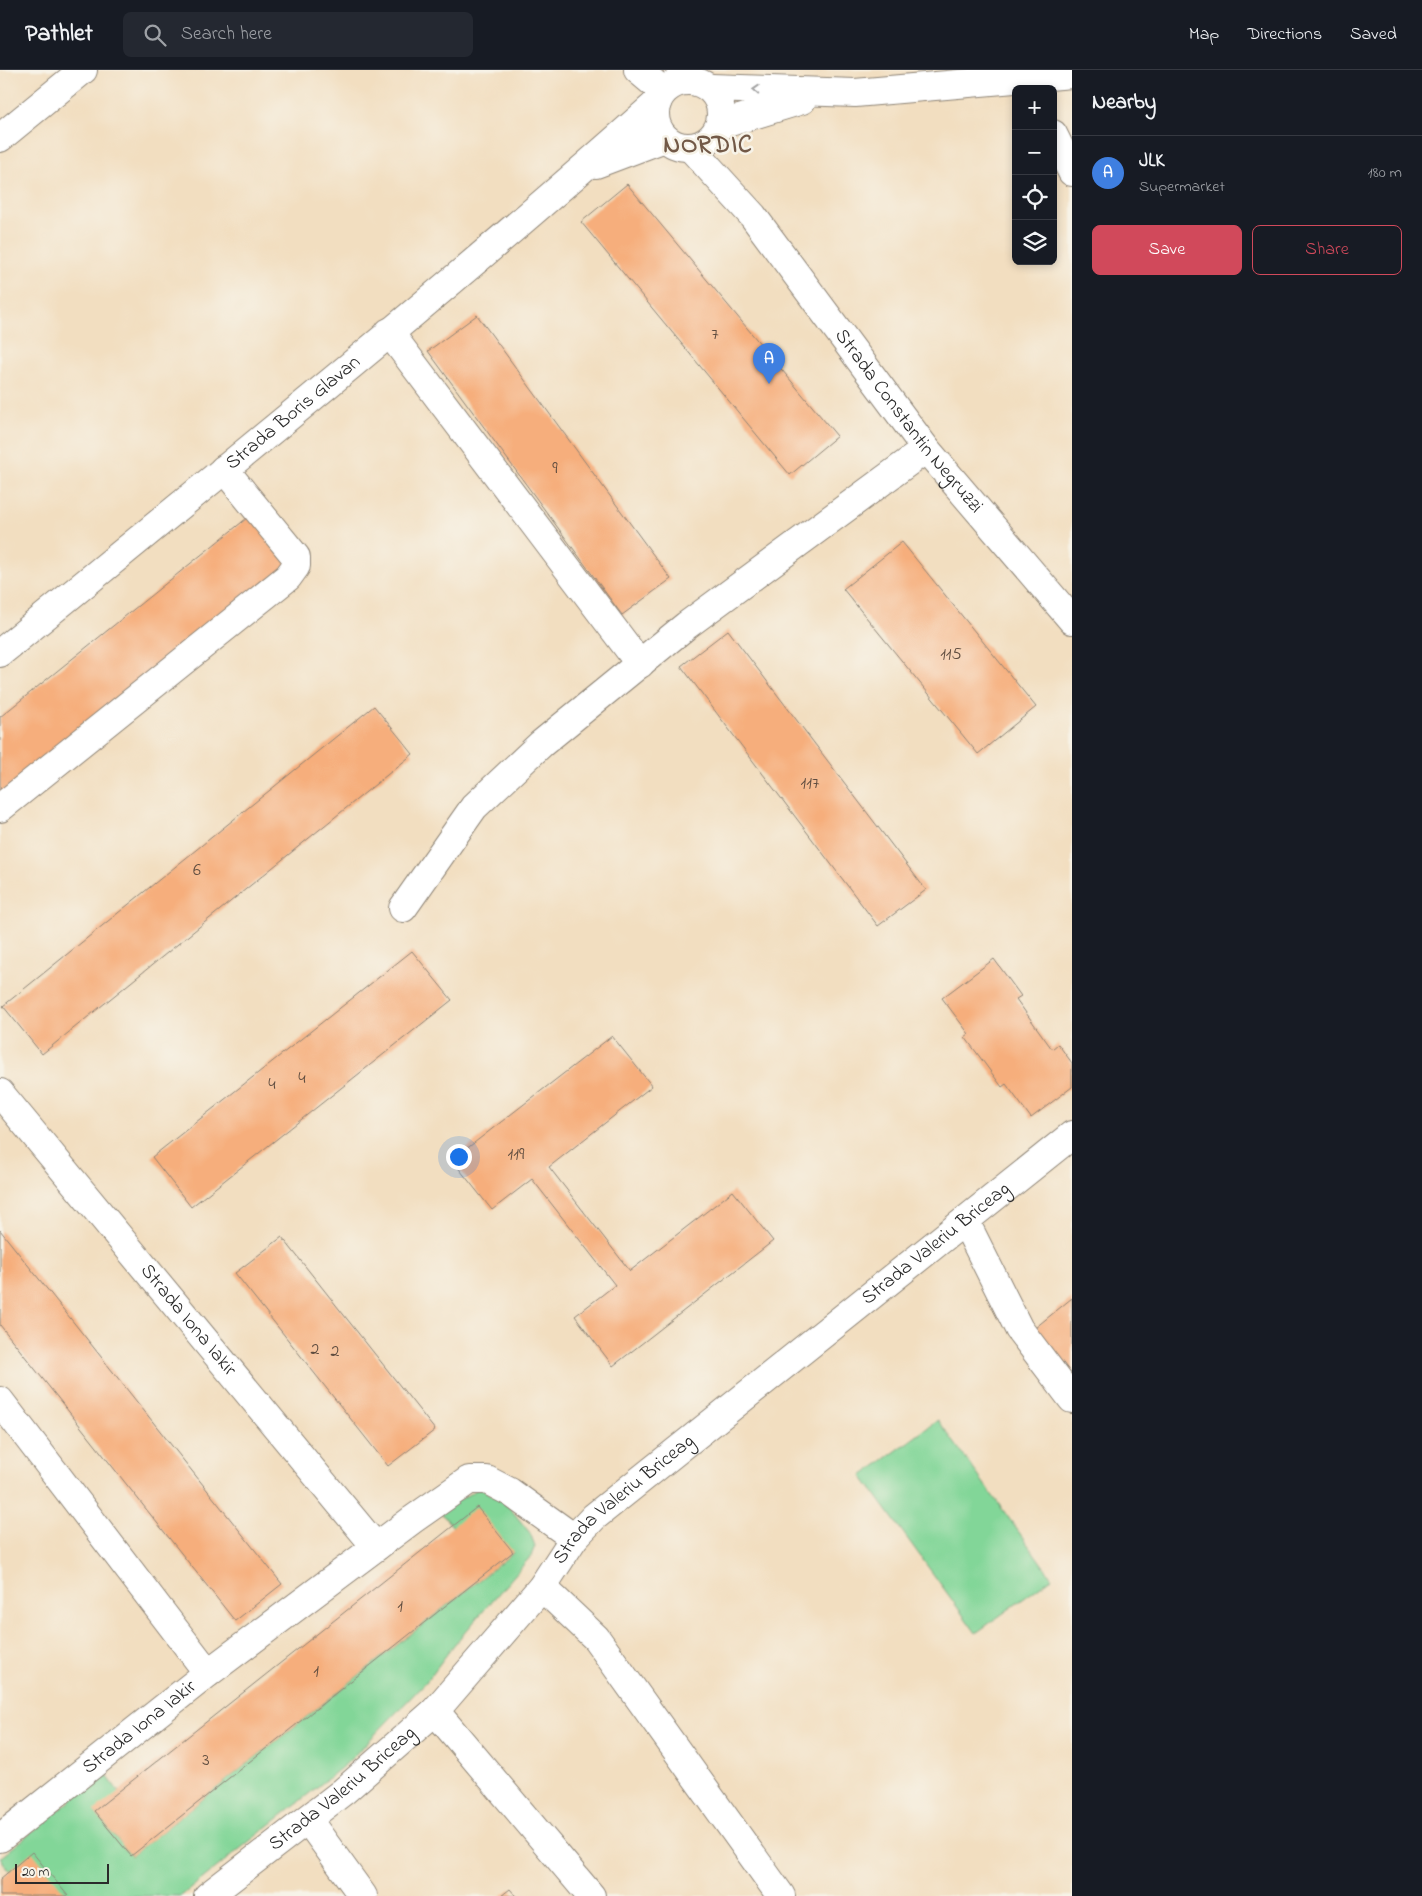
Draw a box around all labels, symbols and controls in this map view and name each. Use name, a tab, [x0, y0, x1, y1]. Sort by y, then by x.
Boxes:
search box	[123, 12, 473, 57]
text: Pathlet	[25, 17, 93, 52]
icon: search	[141, 21, 169, 49]
text: Search here	[181, 21, 272, 48]
text: Map	[1189, 22, 1219, 48]
text: Directions	[1247, 22, 1322, 48]
text: Saved	[1350, 22, 1397, 48]
one-way arrow	[752, 85, 760, 96]
map controls	[1012, 85, 1057, 265]
button: +	[1012, 85, 1057, 130]
text: Nearby	[1092, 88, 1156, 118]
district label: NORDIC	[663, 128, 753, 164]
button: −	[1012, 130, 1057, 175]
text: JLK	[1139, 148, 1165, 175]
text: A	[1103, 161, 1113, 185]
text: 180 m	[1368, 161, 1402, 185]
button: locate	[1012, 175, 1057, 220]
text: Supermarket	[1139, 175, 1225, 199]
button: layers	[1012, 220, 1057, 265]
button: Save	[1092, 225, 1242, 275]
button: Share	[1252, 225, 1402, 275]
house number: 7	[711, 322, 719, 348]
street label: Strada Constantin Negruzzi	[827, 323, 990, 520]
pin: A	[753, 343, 785, 384]
street label: Strada Boris Glavan	[219, 348, 367, 477]
house number: 9	[552, 456, 558, 482]
house number: 115	[940, 642, 962, 668]
house number: 117	[801, 771, 820, 797]
house number: 6	[193, 858, 201, 884]
house number: 4	[298, 1066, 306, 1092]
house number: 4	[268, 1072, 276, 1098]
house number: 119	[508, 1142, 525, 1168]
your location	[446, 1144, 472, 1170]
street label: Strada Valeriu Briceag	[855, 1175, 1017, 1312]
street label: Strada Iona Iakir	[133, 1258, 244, 1383]
house number: 2	[311, 1337, 320, 1363]
house number: 2	[331, 1339, 340, 1365]
street label: Strada Valeriu Briceag	[546, 1427, 702, 1570]
house number: 1	[397, 1594, 403, 1620]
house number: 1	[313, 1659, 319, 1685]
street label: Strada Iona Iakir	[76, 1672, 203, 1782]
street label: Strada Valeriu Briceag	[263, 1719, 423, 1858]
house number: 3	[202, 1748, 210, 1774]
scale bar	[15, 1861, 109, 1884]
text: 20 m	[22, 1862, 49, 1883]

